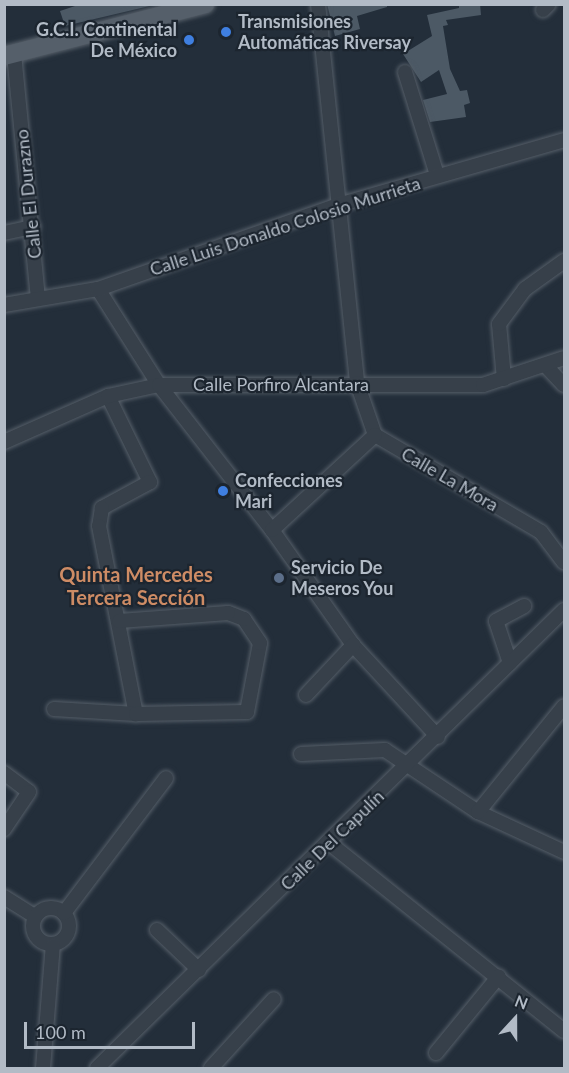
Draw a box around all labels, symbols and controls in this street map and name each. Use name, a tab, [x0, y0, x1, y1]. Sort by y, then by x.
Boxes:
place label: Transmisiones Automáticas Riversay	[238, 11, 411, 54]
place label: G.C.I. Continental De México	[36, 19, 177, 62]
marker: Transmisiones Automáticas Riversay	[219, 25, 233, 39]
marker: G.C.I. Continental De México	[182, 33, 196, 47]
street label: Calle El Durazno	[10, 128, 46, 260]
street label: Calle Luis Donaldo Colosio Murrieta	[147, 172, 423, 280]
street label: Calle Porfiro Alcantara	[193, 373, 369, 395]
street label: Calle La Mora	[398, 443, 502, 515]
place label: Confecciones Mari	[235, 470, 343, 512]
marker: Confecciones Mari	[216, 484, 230, 498]
place label: Servicio De Meseros You	[291, 557, 394, 600]
district label: Quinta Mercedes Tercera Sección	[59, 563, 213, 610]
marker: Servicio De Meseros You	[272, 571, 286, 585]
street label: Calle Del Capulín	[276, 785, 388, 895]
north arrow	[485, 989, 545, 1049]
text: N	[512, 991, 531, 1013]
scale bar	[27, 1010, 198, 1048]
text: 100 m	[35, 1021, 86, 1043]

